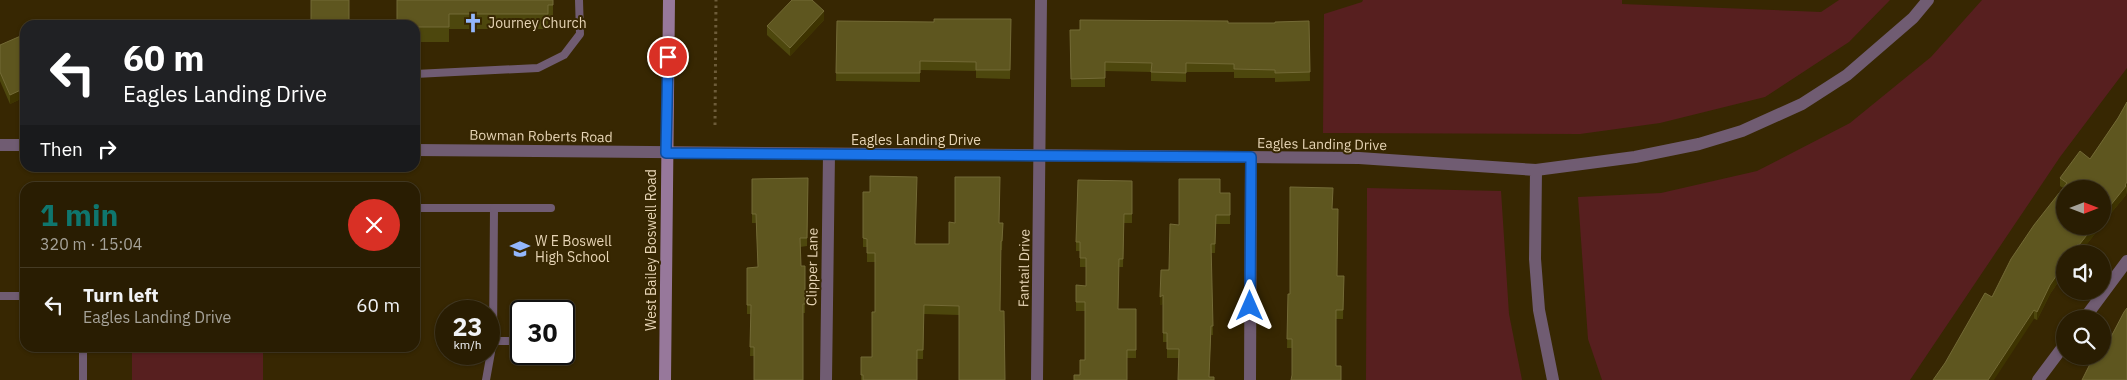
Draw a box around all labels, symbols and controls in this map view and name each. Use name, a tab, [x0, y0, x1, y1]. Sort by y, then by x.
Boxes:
church icon: Journey Church	[462, 12, 484, 34]
place label: Journey Church	[488, 14, 587, 32]
text: 60 m	[123, 35, 205, 81]
pin	[647, 36, 689, 78]
icon: left	[40, 40, 105, 105]
icon: arrive	[654, 43, 682, 71]
text: Eagles Landing Drive	[123, 79, 327, 108]
street label: Bowman Roberts Road	[469, 126, 613, 146]
street label: Eagles Landing Drive	[851, 131, 981, 149]
street label: Eagles Landing Drive	[1257, 134, 1387, 154]
icon: right	[93, 135, 121, 163]
text: Then	[40, 137, 83, 161]
street label: West Bailey Boswell Road	[642, 169, 660, 331]
north arrow	[2056, 180, 2111, 235]
map controls	[2056, 180, 2111, 365]
text: 1 min	[40, 195, 118, 234]
button: close	[348, 199, 400, 251]
street label: Clipper Lane	[802, 227, 822, 306]
street label: Fantail Drive	[1014, 228, 1034, 307]
place label: W E Boswell High School	[535, 232, 612, 266]
text: 320 m · 15:04	[40, 234, 142, 254]
school or university icon: W E Boswell High School	[509, 238, 531, 260]
button: sound	[2056, 245, 2111, 300]
position arrow	[1223, 279, 1275, 331]
text: Turn left	[83, 283, 159, 307]
icon: left	[40, 291, 68, 319]
text: 60 m	[356, 293, 400, 317]
speed limit sign: 30	[510, 300, 575, 365]
text: Eagles Landing Drive	[83, 307, 231, 327]
text: 23	[452, 310, 483, 343]
button: search	[2056, 310, 2111, 365]
text: km/h	[453, 337, 482, 352]

